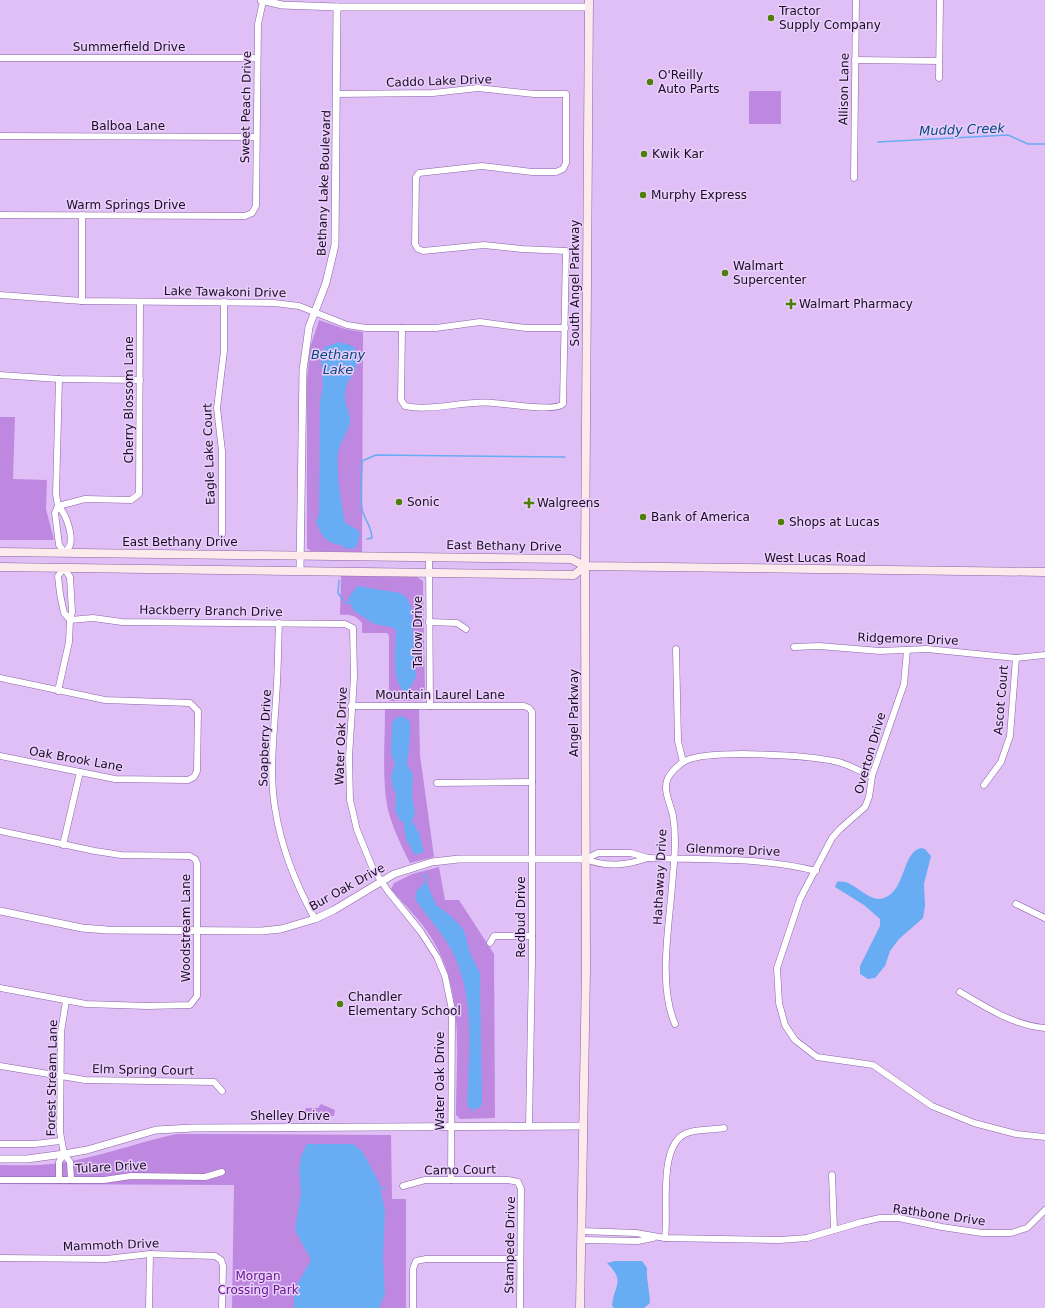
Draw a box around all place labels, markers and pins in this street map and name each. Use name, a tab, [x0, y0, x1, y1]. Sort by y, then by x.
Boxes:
place label: Tractor Supply Company	[778, 4, 881, 32]
marker: Tractor Supply Company	[766, 13, 776, 23]
place label: O'Reilly Auto Parts	[658, 68, 720, 96]
marker: O'Reilly Auto Parts	[645, 77, 655, 87]
place label: Kwik Kar	[652, 147, 704, 161]
marker: Kwik Kar	[639, 149, 649, 159]
place label: Murphy Express	[651, 188, 747, 202]
marker: Murphy Express	[638, 190, 648, 200]
place label: Walmart Supercenter	[733, 259, 807, 287]
marker: Walmart Supercenter	[720, 268, 730, 278]
place label: Walmart Pharmacy	[799, 297, 913, 311]
marker: Walmart Pharmacy	[786, 299, 796, 309]
place label: Sonic	[407, 495, 440, 509]
place label: Walgreens	[537, 496, 600, 510]
marker: Sonic	[394, 497, 404, 507]
marker: Walgreens	[524, 498, 534, 508]
place label: Bank of America	[651, 510, 750, 524]
marker: Bank of America	[638, 512, 648, 522]
place label: Shops at Lucas	[789, 515, 879, 529]
marker: Shops at Lucas	[776, 517, 786, 527]
place label: Chandler Elementary School	[348, 990, 461, 1018]
marker: Chandler Elementary School	[335, 999, 345, 1009]

